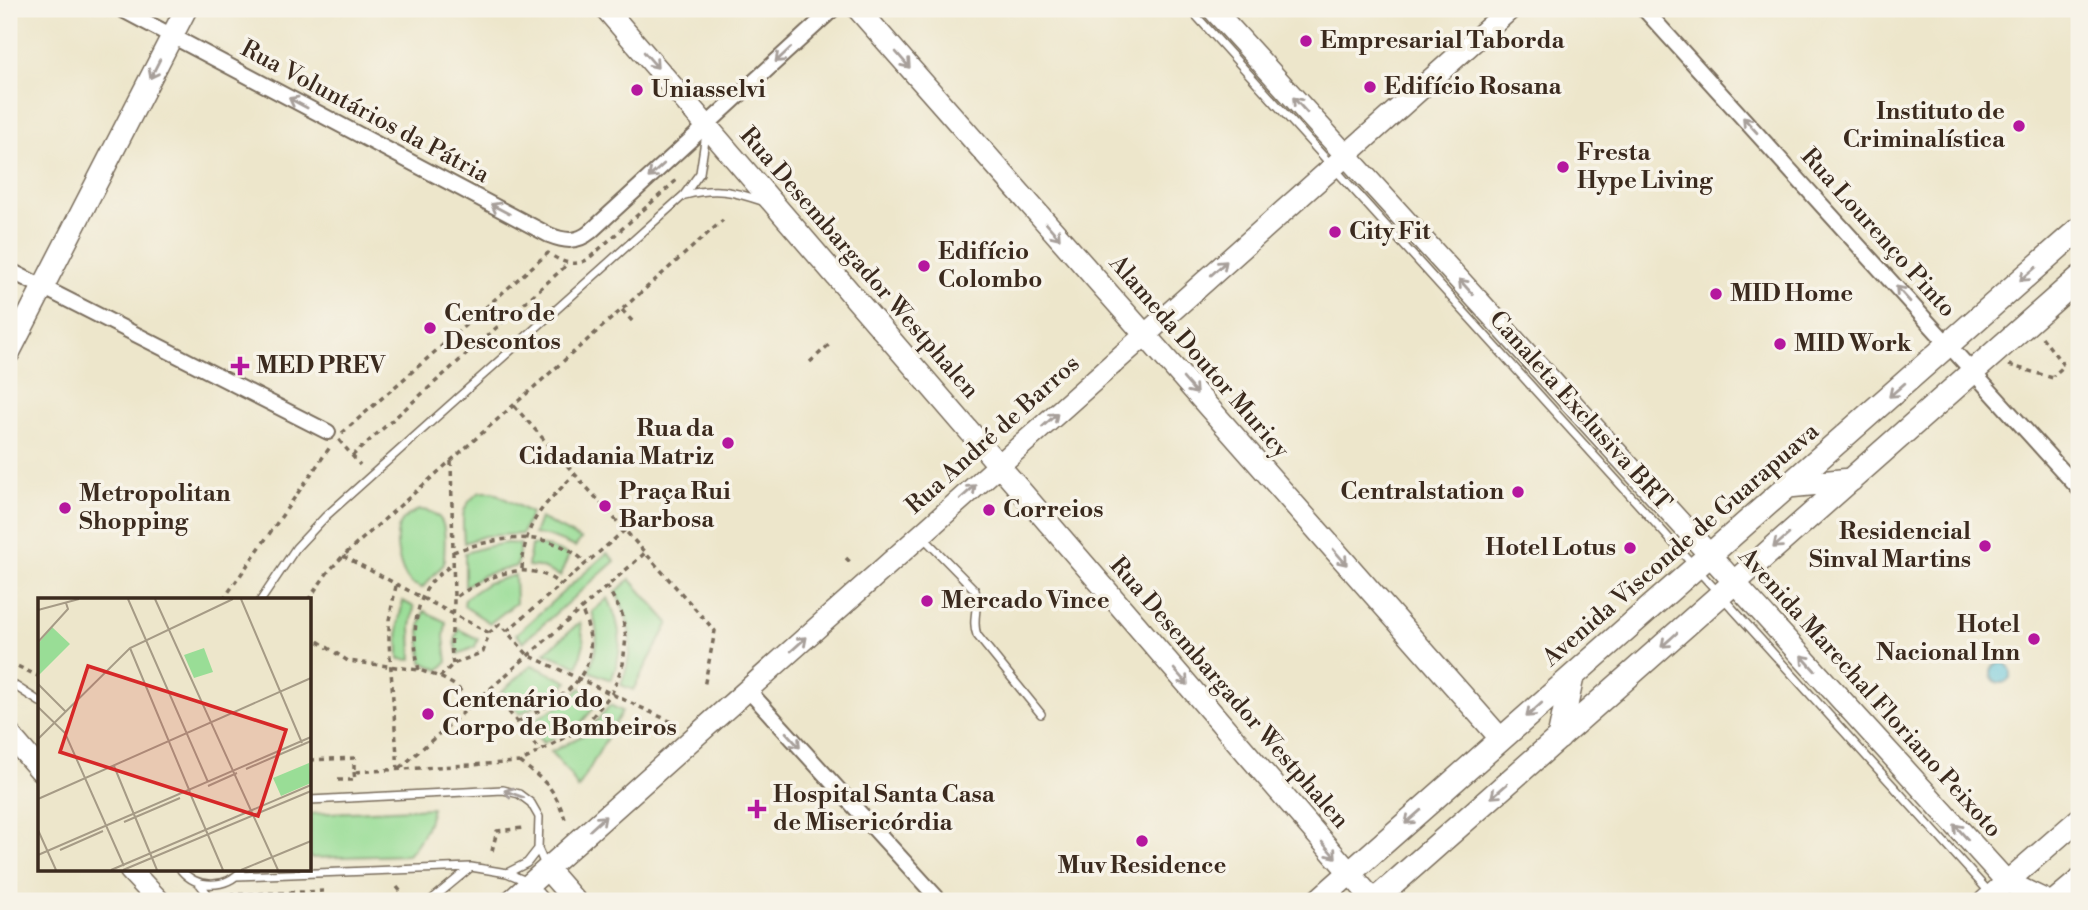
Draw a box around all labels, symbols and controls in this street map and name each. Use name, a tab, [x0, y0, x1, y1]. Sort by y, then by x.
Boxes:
place label: Empresarial Taborda	[1320, 26, 1566, 56]
marker: Empresarial Taborda	[1298, 33, 1314, 49]
street label: Rua Voluntários da Pátria	[236, 34, 495, 191]
one-way arrow	[775, 47, 792, 64]
one-way arrow	[643, 51, 659, 69]
one-way arrow	[895, 51, 911, 69]
one-way arrow	[147, 58, 161, 79]
place label: Edifício Rosana	[1384, 72, 1563, 102]
place label: Uniasselvi	[651, 75, 766, 105]
marker: Edifício Rosana	[1362, 79, 1378, 95]
marker: Uniasselvi	[629, 82, 645, 98]
one-way arrow	[288, 96, 309, 109]
one-way arrow	[1292, 96, 1308, 114]
place label: Instituto de Criminalística	[1843, 97, 2006, 155]
one-way arrow	[1742, 117, 1758, 135]
marker: Instituto de Criminalística	[2011, 118, 2027, 134]
street label: Rua Desembargador Westphalen	[733, 121, 985, 405]
place label: Fresta Hype Living	[1577, 138, 1714, 196]
street label: Rua Lourenço Pinto	[1794, 142, 1962, 324]
marker: Fresta Hype Living	[1555, 159, 1571, 175]
one-way arrow	[647, 163, 665, 179]
one-way arrow	[490, 202, 510, 216]
place label: City Fit	[1349, 217, 1431, 247]
one-way arrow	[1045, 221, 1061, 239]
marker: City Fit	[1327, 224, 1343, 240]
place label: Edifício Colombo	[938, 237, 1042, 295]
street label: Alameda Doutor Muricy	[1102, 248, 1296, 465]
marker: Edifício Colombo	[916, 258, 932, 274]
one-way arrow	[1210, 260, 1228, 276]
one-way arrow	[2019, 266, 2037, 282]
one-way arrow	[1458, 278, 1474, 296]
place label: MID Home	[1730, 279, 1853, 309]
marker: MID Home	[1708, 286, 1724, 302]
one-way arrow	[1894, 286, 1911, 303]
place label: Centro de Descontos	[444, 299, 561, 357]
street label: Canaleta Exclusiva BRT	[1482, 305, 1678, 517]
marker: Centro de Descontos	[422, 320, 438, 336]
place label: MID Work	[1794, 329, 1913, 359]
marker: MID Work	[1772, 336, 1788, 352]
street label: Rua André de Barros	[900, 349, 1086, 521]
place label: MED PREV	[256, 351, 386, 381]
marker: MED PREV	[230, 356, 250, 376]
one-way arrow	[1182, 377, 1198, 395]
one-way arrow	[1889, 381, 1906, 398]
one-way arrow	[1041, 411, 1058, 428]
place label: Rua da Cidadania Matriz	[518, 414, 715, 472]
street label: Avenida Visconde de Guarapuava	[1536, 416, 1826, 674]
marker: Rua da Cidadania Matriz	[720, 435, 736, 451]
place label: Praça Rui Barbosa	[619, 477, 731, 535]
place label: Centralstation	[1340, 477, 1504, 507]
place label: Metropolitan Shopping	[79, 479, 231, 537]
one-way arrow	[959, 484, 976, 501]
marker: Centralstation	[1510, 484, 1526, 500]
place label: Correios	[1003, 495, 1104, 525]
marker: Praça Rui Barbosa	[597, 498, 613, 514]
marker: Metropolitan Shopping	[57, 500, 73, 516]
marker: Correios	[981, 502, 997, 518]
place label: Residencial Sinval Martins	[1809, 517, 1971, 575]
place label: Hotel Lotus	[1485, 533, 1616, 563]
one-way arrow	[1772, 533, 1790, 549]
marker: Residencial Sinval Martins	[1977, 538, 1993, 554]
marker: Hotel Lotus	[1622, 540, 1638, 556]
street label: Avenida Marechal Floriano Peixoto	[1731, 541, 2008, 844]
one-way arrow	[1332, 547, 1348, 565]
street label: Rua Desembargador Westphalen	[1103, 551, 1355, 835]
place label: Mercado Vince	[941, 586, 1110, 616]
marker: Mercado Vince	[919, 593, 935, 609]
inset map	[38, 598, 312, 872]
place label: Hotel Nacional Inn	[1876, 610, 2020, 668]
marker: Hotel Nacional Inn	[2026, 631, 2042, 647]
one-way arrow	[1660, 632, 1678, 648]
one-way arrow	[789, 636, 807, 652]
one-way arrow	[1800, 654, 1816, 672]
one-way arrow	[1173, 668, 1189, 686]
place label: Centenário do Corpo de Bombeiros	[442, 685, 677, 743]
one-way arrow	[1525, 702, 1543, 718]
marker: Centenário do Corpo de Bombeiros	[420, 706, 436, 722]
one-way arrow	[785, 731, 802, 748]
place label: Hospital Santa Casa de Misericórdia	[773, 780, 996, 838]
one-way arrow	[1490, 783, 1508, 799]
one-way arrow	[503, 787, 525, 799]
marker: Hospital Santa Casa de Misericórdia	[747, 799, 767, 819]
one-way arrow	[1405, 809, 1423, 825]
one-way arrow	[589, 815, 607, 831]
one-way arrow	[1953, 823, 1969, 841]
marker: Muv Residence	[1134, 833, 1150, 849]
one-way arrow	[1321, 840, 1337, 858]
place label: Muv Residence	[1058, 851, 1227, 881]

